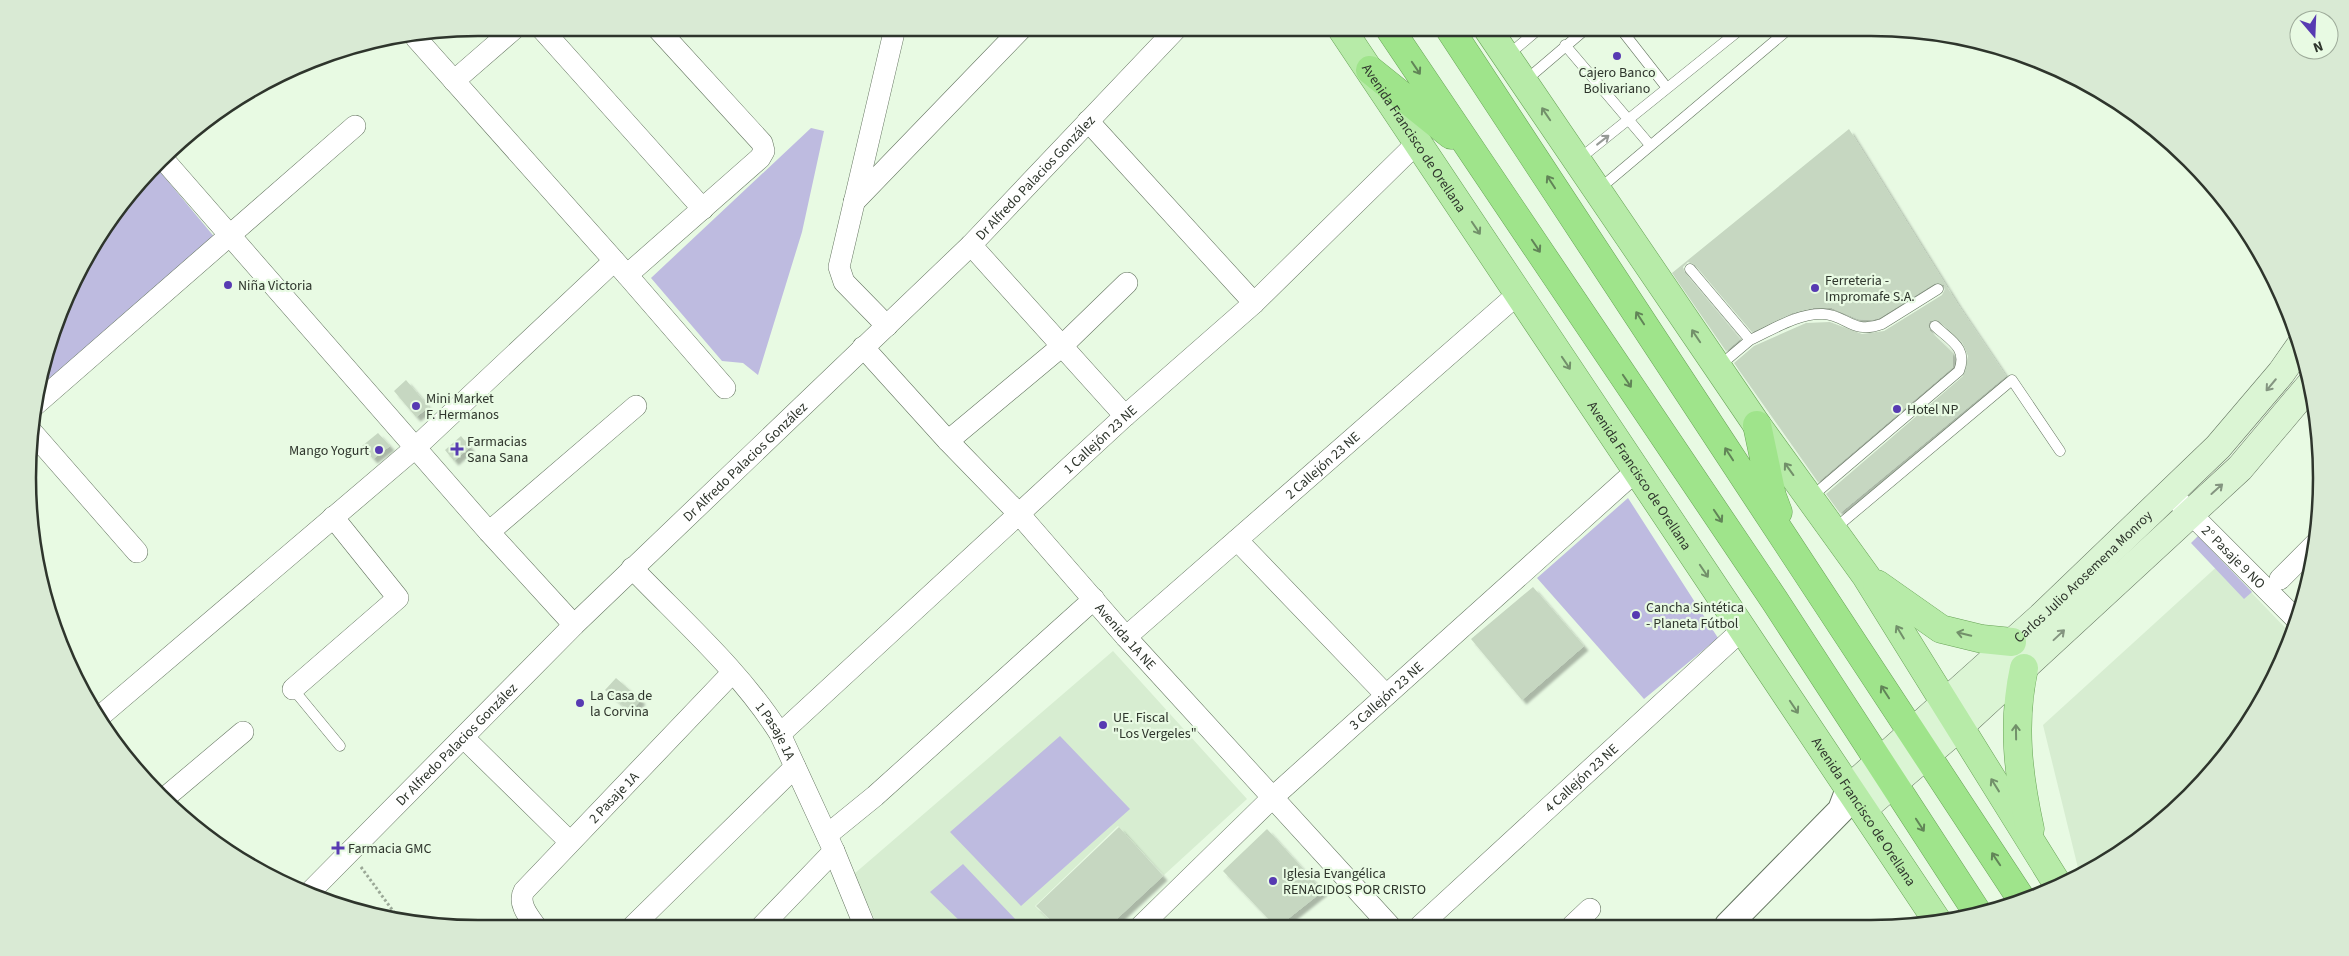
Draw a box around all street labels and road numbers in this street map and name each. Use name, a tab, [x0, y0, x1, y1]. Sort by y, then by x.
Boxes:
street label: Avenida Francisco de Orellana	[1356, 60, 1470, 217]
street label: Dr Alfredo Palacios González	[971, 111, 1100, 245]
street label: Dr Alfredo Palacios González	[679, 398, 812, 527]
street label: Avenida Francisco de Orellana	[1582, 398, 1696, 554]
street label: 1 Callejón 23 NE	[1059, 401, 1142, 479]
street label: 2 Callejón 23 NE	[1281, 427, 1365, 504]
street label: Carlos Julio Arosemena Monroy	[2010, 506, 2158, 648]
street label: 2° Pasaje 9 NO	[2197, 521, 2269, 594]
street label: Avenida 1A NE	[1090, 599, 1160, 675]
street label: 3 Callejón 23 NE	[1345, 657, 1428, 735]
street label: Dr Alfredo Palacios González	[392, 679, 522, 811]
street label: 1 Pasaje 1A	[750, 698, 800, 764]
street label: Avenida Francisco de Orellana	[1806, 733, 1920, 890]
street label: 4 Callejón 23 NE	[1541, 739, 1623, 818]
street label: 2 Pasaje 1A	[585, 767, 644, 828]

